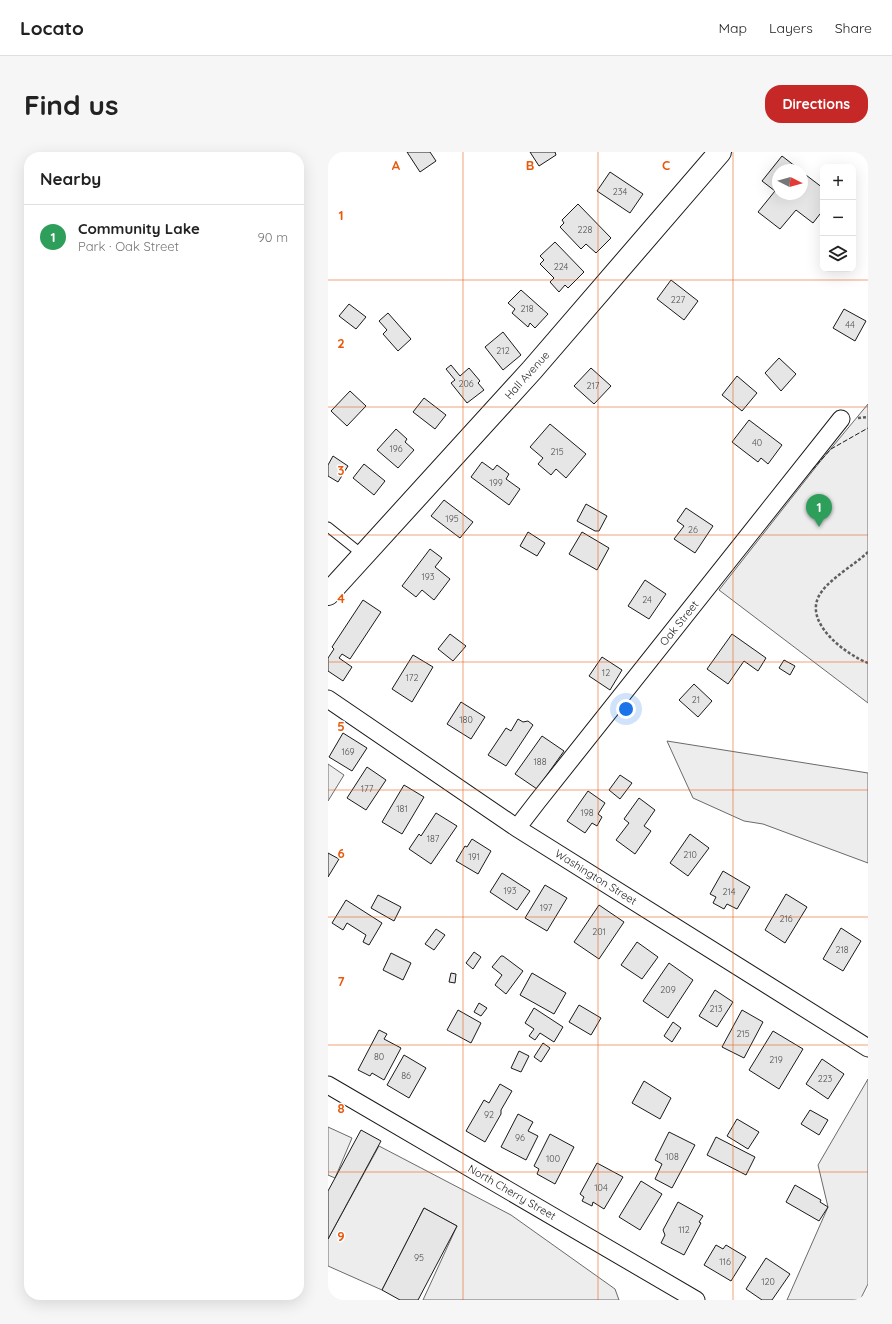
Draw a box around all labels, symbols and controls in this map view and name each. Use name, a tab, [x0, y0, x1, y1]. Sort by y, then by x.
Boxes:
text: Locato	[20, 16, 84, 40]
text: Map	[718, 19, 747, 37]
text: Layers	[769, 19, 813, 37]
text: Share	[835, 19, 872, 37]
button: Directions	[765, 85, 868, 123]
text: Find us	[24, 87, 118, 122]
text: A	[392, 157, 401, 173]
text: B	[526, 157, 534, 173]
text: C	[662, 157, 670, 173]
north arrow	[772, 164, 808, 200]
map controls	[820, 164, 856, 272]
button: +	[820, 164, 856, 200]
text: Nearby	[40, 168, 101, 189]
house number: 234	[613, 186, 627, 197]
button: −	[820, 200, 856, 236]
text: 1	[338, 207, 344, 223]
text: Community Lake	[78, 219, 200, 238]
house number: 228	[578, 224, 593, 235]
text: 1	[50, 229, 56, 245]
text: 90 m	[258, 229, 288, 245]
button: layers	[820, 236, 856, 272]
text: Park · Oak Street	[78, 238, 179, 254]
house number: 224	[554, 261, 569, 272]
house number: 227	[671, 294, 686, 305]
house number: 218	[520, 303, 534, 314]
house number: 44	[845, 319, 855, 330]
text: 2	[337, 335, 345, 351]
house number: 212	[496, 345, 510, 356]
street label: Hall Avenue	[502, 348, 552, 402]
house number: 206	[458, 378, 474, 389]
house number: 217	[587, 380, 600, 391]
house number: 40	[752, 437, 762, 448]
house number: 196	[389, 443, 403, 454]
house number: 215	[550, 446, 564, 457]
text: 3	[338, 462, 345, 478]
house number: 199	[489, 477, 503, 488]
pin: 1	[806, 494, 832, 527]
house number: 195	[445, 513, 459, 524]
house number: 26	[688, 524, 698, 535]
house number: 193	[421, 571, 435, 582]
text: 4	[337, 590, 345, 606]
house number: 24	[642, 594, 652, 605]
street label: Oak Street	[657, 597, 702, 648]
house number: 12	[602, 667, 610, 678]
house number: 172	[406, 672, 418, 683]
house number: 21	[692, 694, 700, 705]
your location	[616, 699, 636, 719]
house number: 180	[459, 714, 473, 725]
text: 5	[337, 718, 345, 734]
house number: 169	[341, 746, 355, 757]
house number: 188	[533, 756, 547, 767]
house number: 177	[361, 783, 374, 794]
house number: 181	[396, 803, 408, 814]
house number: 198	[580, 807, 594, 818]
house number: 187	[427, 833, 440, 844]
text: 6	[337, 845, 345, 861]
street label: Washington Street	[552, 846, 640, 908]
house number: 210	[683, 849, 697, 860]
house number: 191	[468, 851, 480, 862]
house number: 193	[503, 885, 517, 896]
house number: 214	[723, 886, 736, 897]
house number: 197	[540, 902, 553, 913]
house number: 216	[779, 913, 793, 924]
house number: 201	[592, 926, 606, 937]
house number: 218	[835, 944, 849, 955]
text: 7	[337, 973, 345, 989]
house number: 209	[660, 984, 676, 995]
house number: 213	[709, 1003, 723, 1014]
house number: 215	[736, 1028, 750, 1039]
house number: 80	[374, 1051, 384, 1062]
house number: 219	[769, 1054, 783, 1065]
house number: 86	[401, 1070, 411, 1081]
house number: 223	[818, 1073, 833, 1084]
text: 8	[337, 1100, 345, 1116]
house number: 92	[484, 1109, 494, 1120]
house number: 96	[515, 1132, 525, 1143]
house number: 108	[665, 1151, 679, 1162]
house number: 100	[546, 1153, 560, 1164]
street label: North Cherry Street	[466, 1161, 559, 1223]
house number: 104	[594, 1182, 608, 1193]
house number: 112	[678, 1224, 690, 1235]
text: 9	[337, 1228, 345, 1244]
house number: 95	[414, 1252, 424, 1263]
house number: 116	[719, 1256, 731, 1267]
house number: 120	[761, 1276, 775, 1287]

